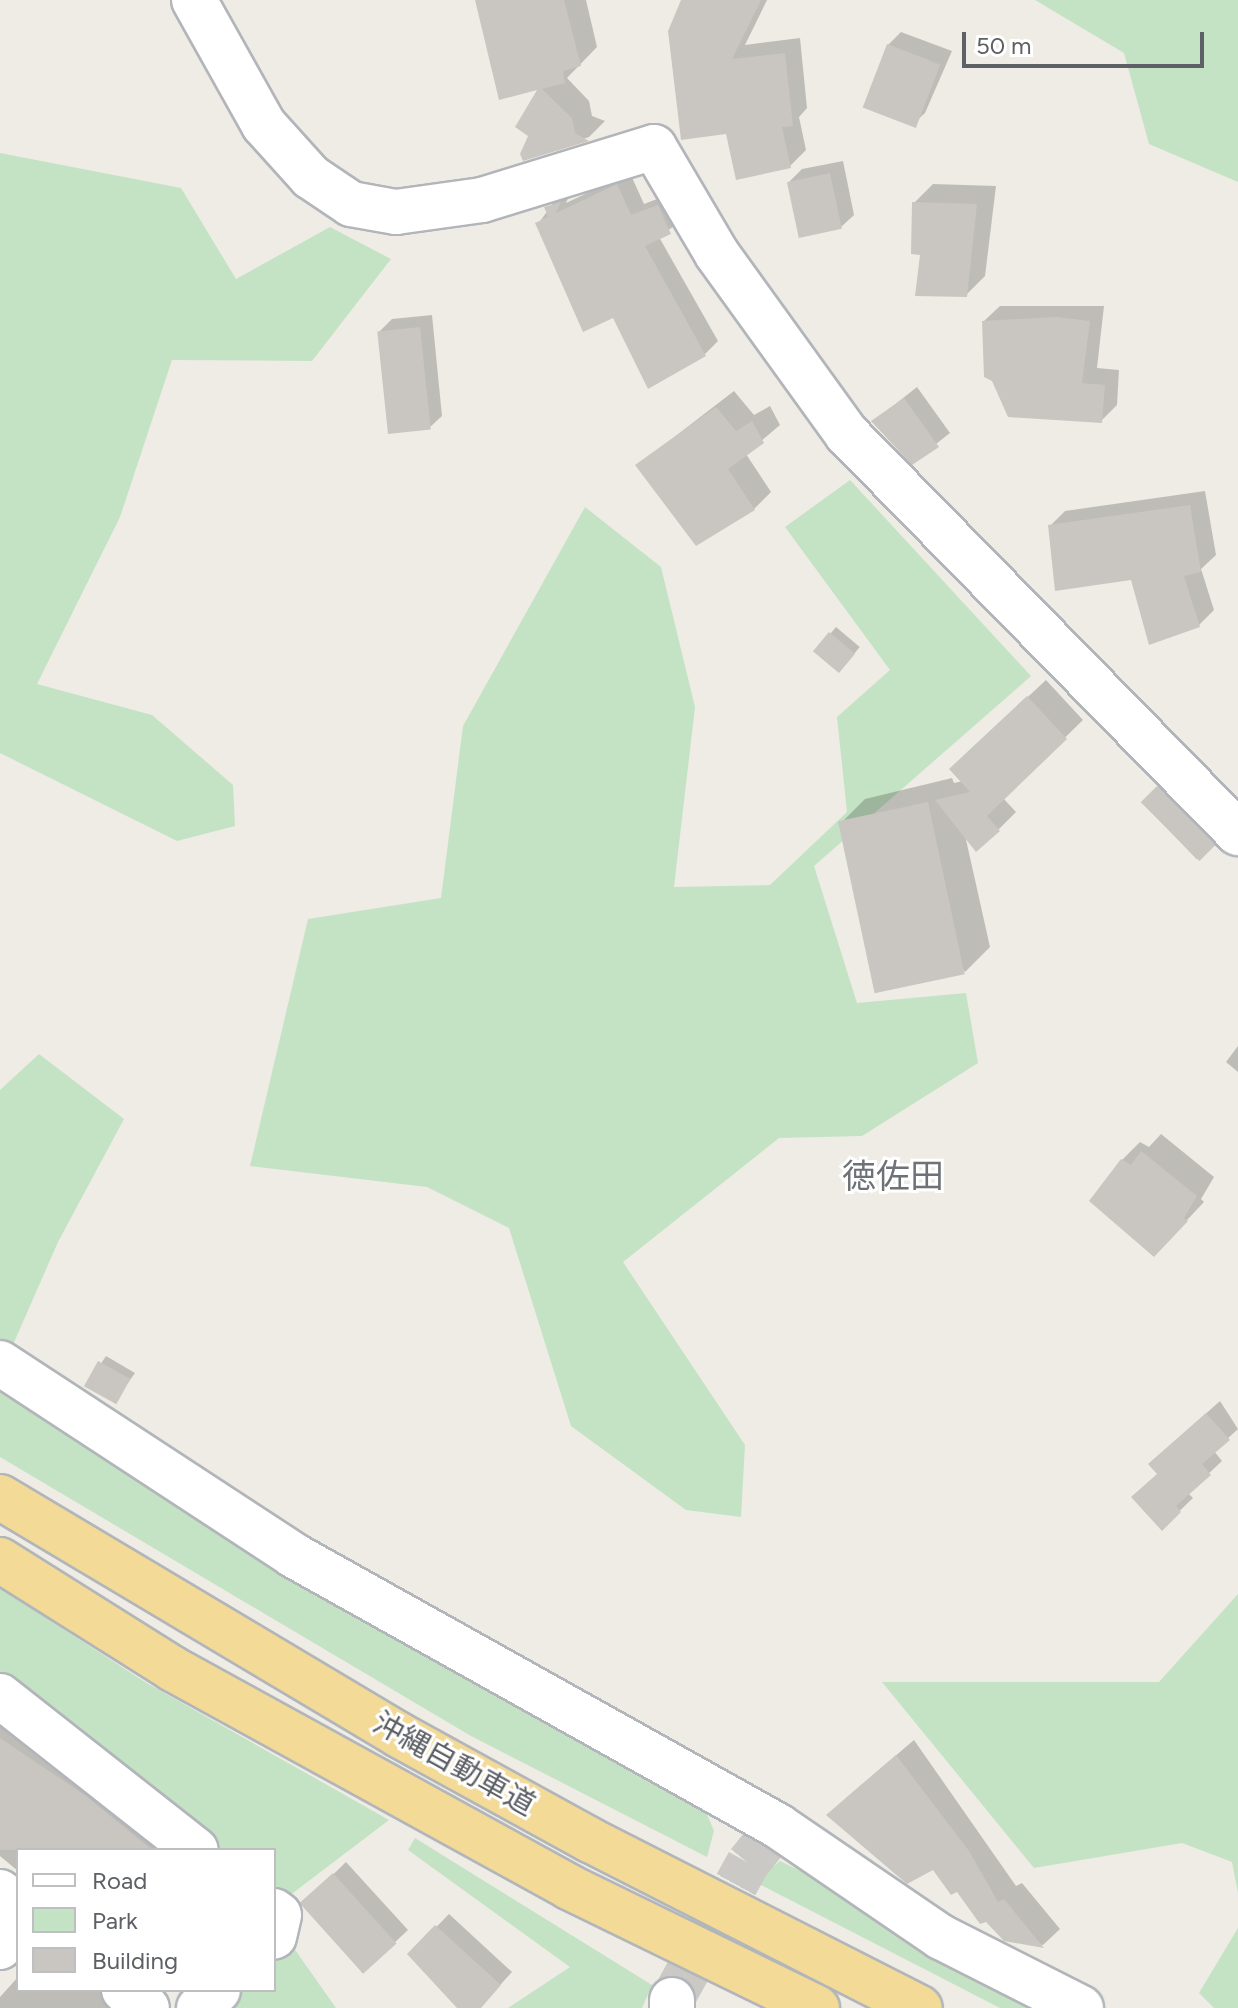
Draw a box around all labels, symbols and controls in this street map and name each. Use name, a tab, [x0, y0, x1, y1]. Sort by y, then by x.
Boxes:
scale bar	[966, 16, 1208, 66]
text: 50 m	[976, 31, 1032, 60]
district label: 徳佐田	[842, 1157, 944, 1197]
street label: 沖縄自動車道	[367, 1705, 541, 1823]
legend	[16, 1848, 276, 1992]
text: Road	[92, 1866, 147, 1895]
text: Park	[92, 1906, 138, 1935]
text: Building	[92, 1946, 178, 1975]

